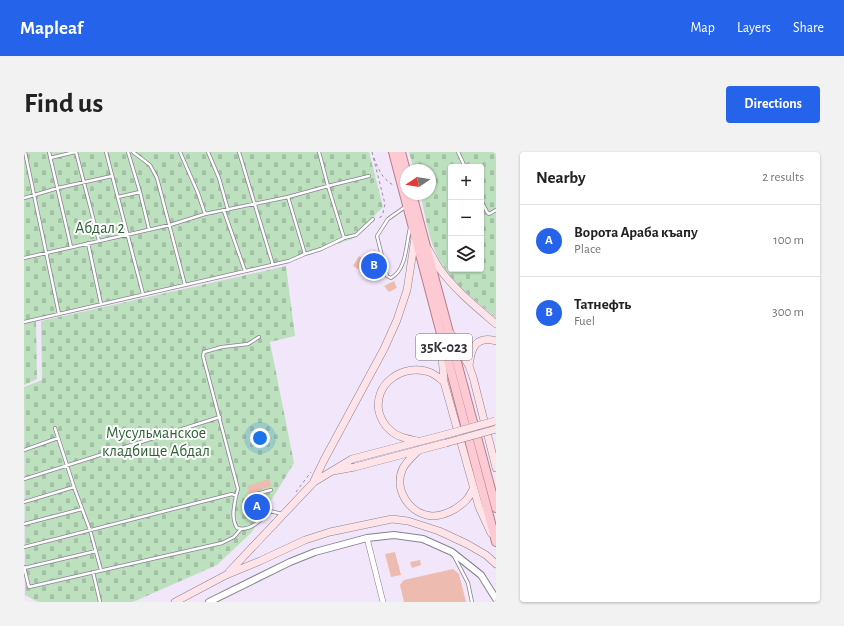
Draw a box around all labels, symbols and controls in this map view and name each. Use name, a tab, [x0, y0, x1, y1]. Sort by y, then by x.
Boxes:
text: Mapleaf	[20, 19, 83, 38]
text: Map	[690, 21, 715, 35]
text: Layers	[737, 21, 771, 35]
text: Share	[793, 21, 824, 35]
button: Directions	[726, 86, 820, 123]
text: Find us	[24, 90, 103, 118]
north arrow	[400, 164, 436, 200]
map controls	[448, 164, 484, 272]
button: +	[448, 164, 484, 200]
text: Nearby	[536, 169, 586, 186]
text: 2 results	[762, 171, 804, 184]
button: −	[448, 200, 484, 236]
park label: Абдал 2	[75, 220, 125, 236]
text: Ворота Араба къапу	[574, 225, 698, 240]
text: A	[545, 234, 553, 247]
text: 100 m	[773, 234, 804, 247]
button: layers	[448, 236, 484, 272]
text: Place	[574, 243, 601, 256]
pin: B	[361, 251, 387, 281]
text: Татнефть	[574, 297, 631, 312]
text: B	[545, 306, 553, 319]
text: 300 m	[772, 306, 804, 319]
text: Fuel	[574, 315, 595, 328]
road number: 35К-023	[416, 334, 472, 360]
park label: Мусульманское кладбище Абдал	[102, 425, 210, 459]
your location	[250, 428, 270, 448]
pin: A	[244, 492, 270, 522]

